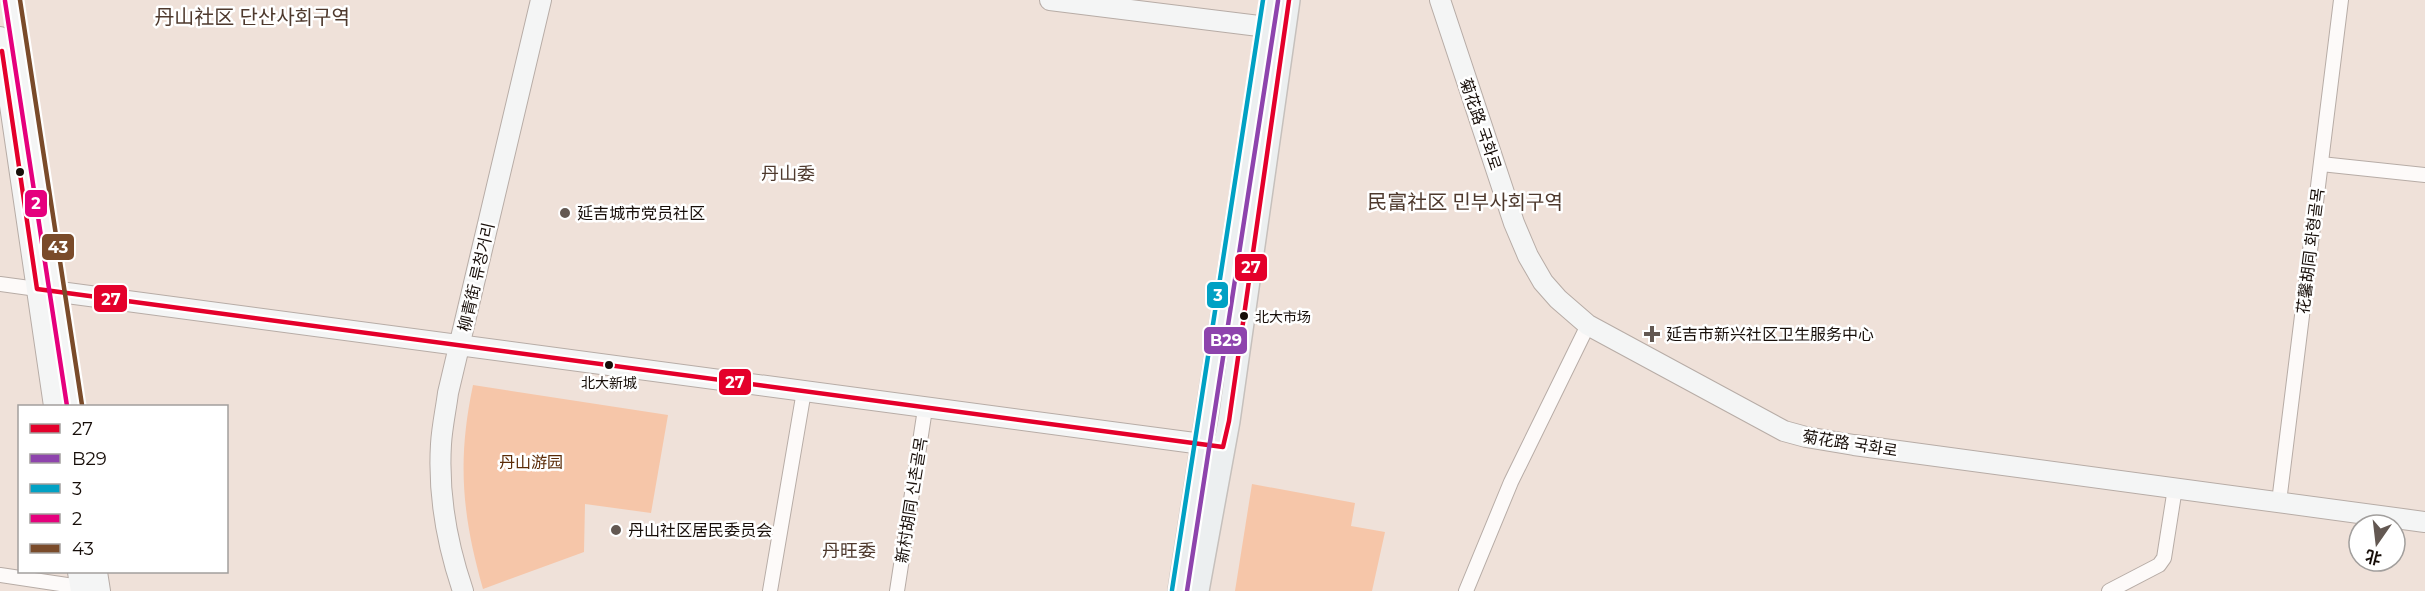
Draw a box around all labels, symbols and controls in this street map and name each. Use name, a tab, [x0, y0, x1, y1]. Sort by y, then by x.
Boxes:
district label: 丹山社区 단산사회구역	[154, 5, 350, 29]
street label: 菊花路 국화로	[1456, 76, 1505, 173]
district label: 丹山委	[761, 163, 815, 185]
unlabelled marker	[14, 166, 26, 178]
street label: 花馨胡同 화형골목	[2293, 187, 2328, 315]
line badge: 2	[24, 189, 48, 218]
district label: 民富社区 민부사회구역	[1367, 190, 1563, 214]
text: 2	[31, 194, 41, 213]
place label: 延吉城市党员社区	[577, 204, 705, 223]
marker: 延吉城市党员社区	[558, 206, 572, 220]
street label: 柳青街 류청거리	[455, 221, 498, 333]
line badge: 43	[41, 233, 75, 261]
text: 43	[48, 238, 68, 257]
line badge: 27	[1234, 253, 1268, 282]
text: 27	[1241, 258, 1261, 277]
line badge: 3	[1206, 281, 1229, 309]
line badge: 27	[93, 284, 128, 313]
text: 3	[1212, 286, 1223, 305]
text: 27	[101, 290, 121, 309]
place label: 北大市场	[1255, 308, 1311, 326]
marker: 北大市场	[1238, 310, 1250, 322]
marker: 延吉市新兴社区卫生服务中心	[1643, 325, 1661, 343]
place label: 延吉市新兴社区卫生服务中心	[1666, 325, 1874, 344]
line badge: B29	[1203, 326, 1248, 355]
text: B29	[1210, 331, 1242, 350]
marker: 北大新城	[603, 359, 615, 371]
line badge: 27	[718, 368, 752, 396]
text: 27	[725, 373, 745, 392]
place label: 北大新城	[581, 374, 637, 392]
legend	[18, 405, 228, 573]
text: 27	[72, 418, 93, 440]
street label: 菊花路 국화로	[1801, 427, 1899, 460]
street label: 新村胡同 신촌골목	[892, 436, 931, 564]
text: B29	[72, 448, 107, 470]
park label: 丹山游园	[499, 453, 563, 472]
text: 3	[72, 478, 82, 500]
text: 2	[72, 508, 82, 530]
north arrow	[2347, 513, 2407, 573]
place label: 丹山社区居民委员会	[628, 521, 772, 540]
marker: 丹山社区居民委员会	[609, 523, 623, 537]
text: 43	[72, 538, 94, 560]
district label: 丹旺委	[822, 540, 876, 562]
text: 北	[2363, 546, 2384, 568]

